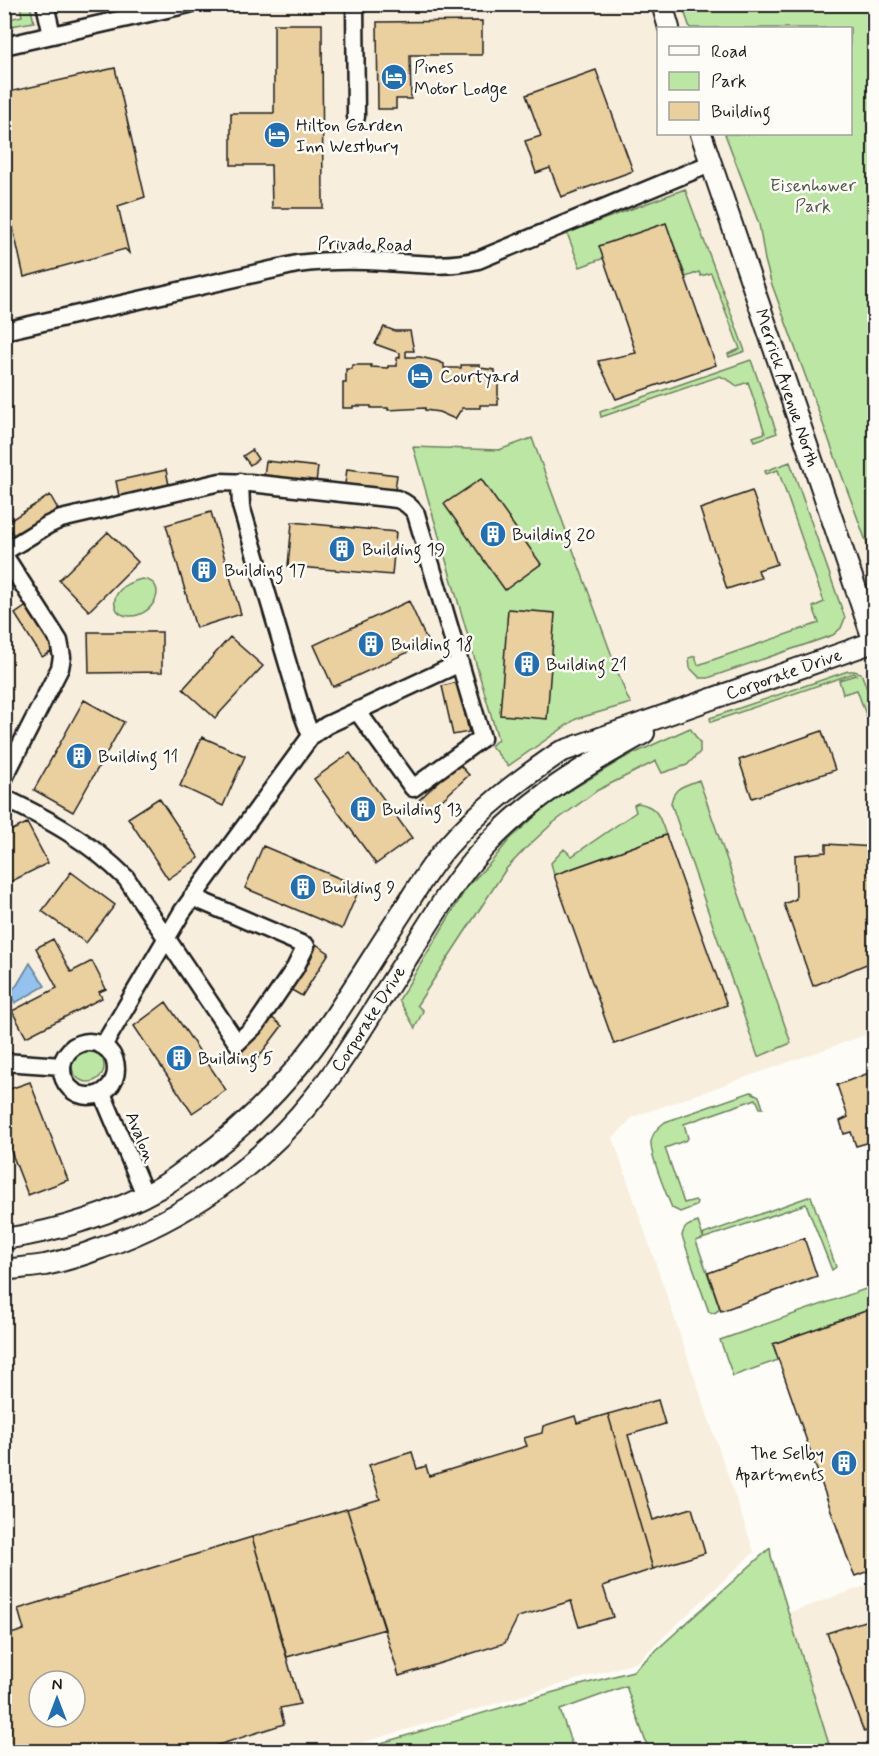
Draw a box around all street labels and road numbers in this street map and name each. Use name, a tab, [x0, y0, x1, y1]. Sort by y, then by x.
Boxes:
street label: Privado Road	[317, 232, 413, 258]
street label: Merrick Avenue North	[748, 306, 825, 470]
street label: Corporate Drive	[723, 643, 845, 706]
street label: Corporate Drive	[326, 961, 412, 1077]
street label: Avalon	[119, 1108, 161, 1167]

